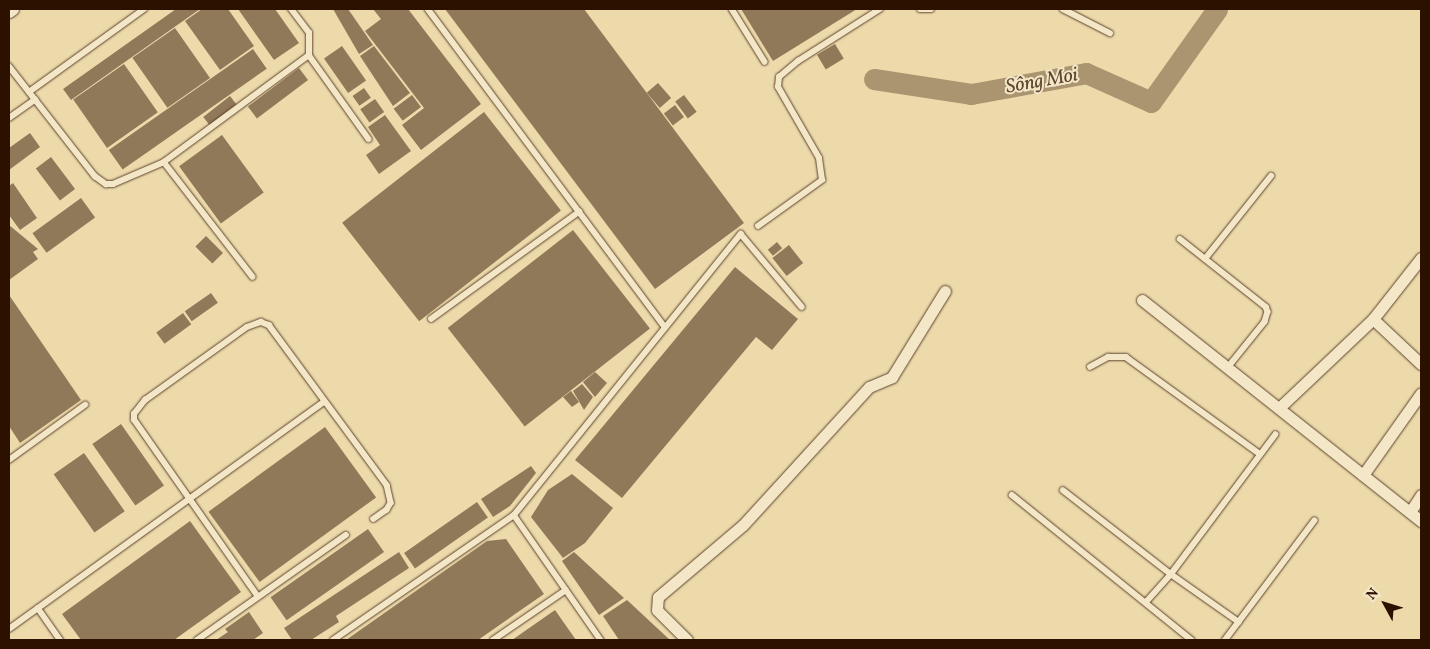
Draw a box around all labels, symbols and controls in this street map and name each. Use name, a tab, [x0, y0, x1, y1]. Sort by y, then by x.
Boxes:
water label: Sông Moi	[1004, 64, 1080, 100]
north arrow	[1360, 579, 1410, 629]
text: N	[1362, 584, 1384, 604]

